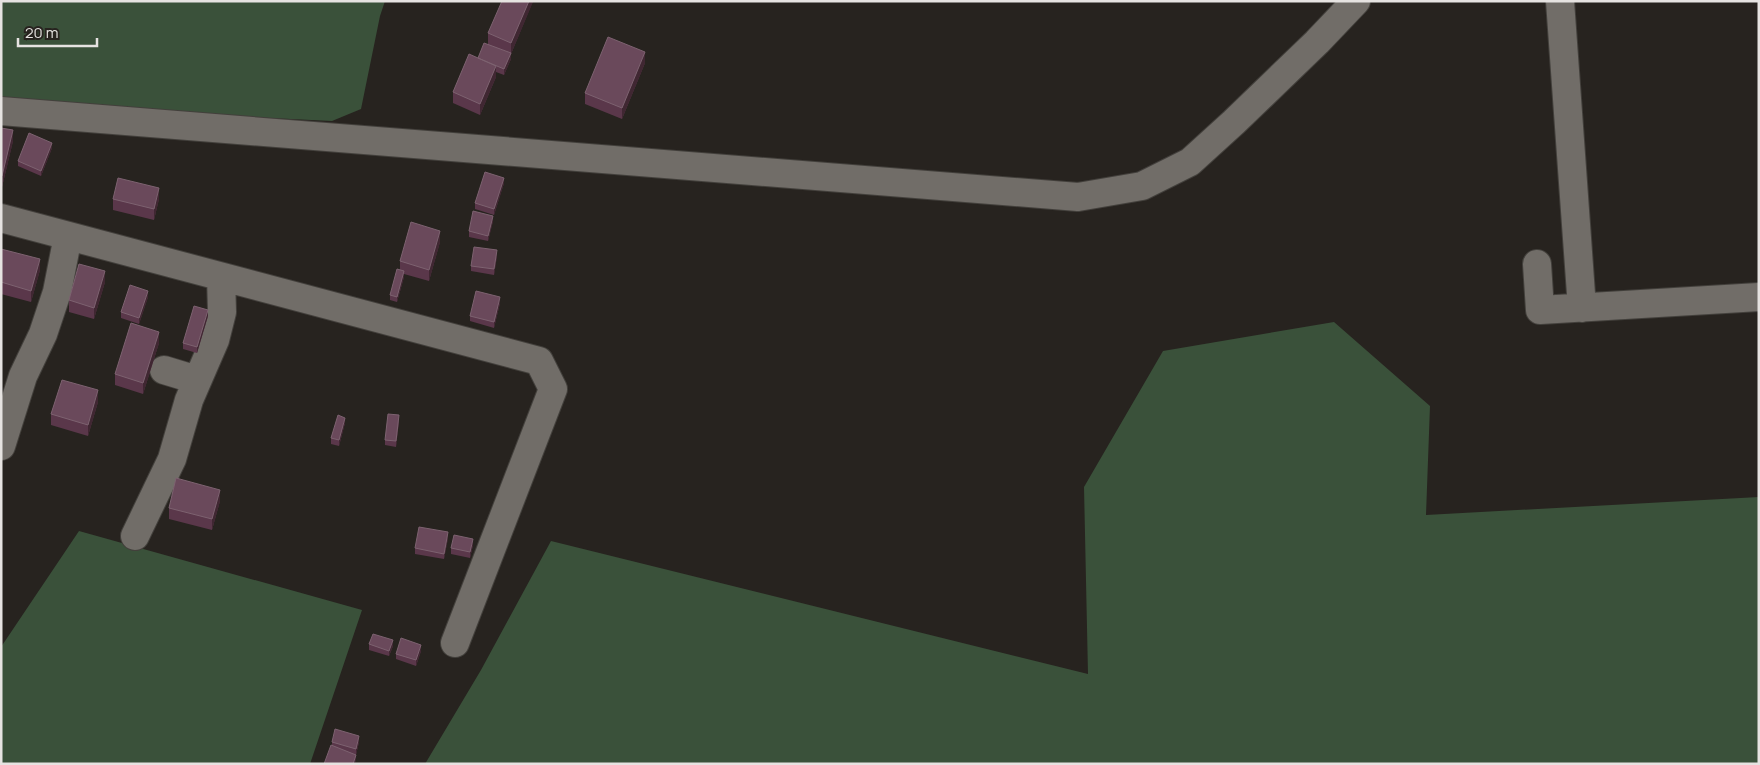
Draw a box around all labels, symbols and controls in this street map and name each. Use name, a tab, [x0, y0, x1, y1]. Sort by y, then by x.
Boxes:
scale bar	[18, 15, 96, 47]
text: 20 m	[25, 22, 58, 43]

